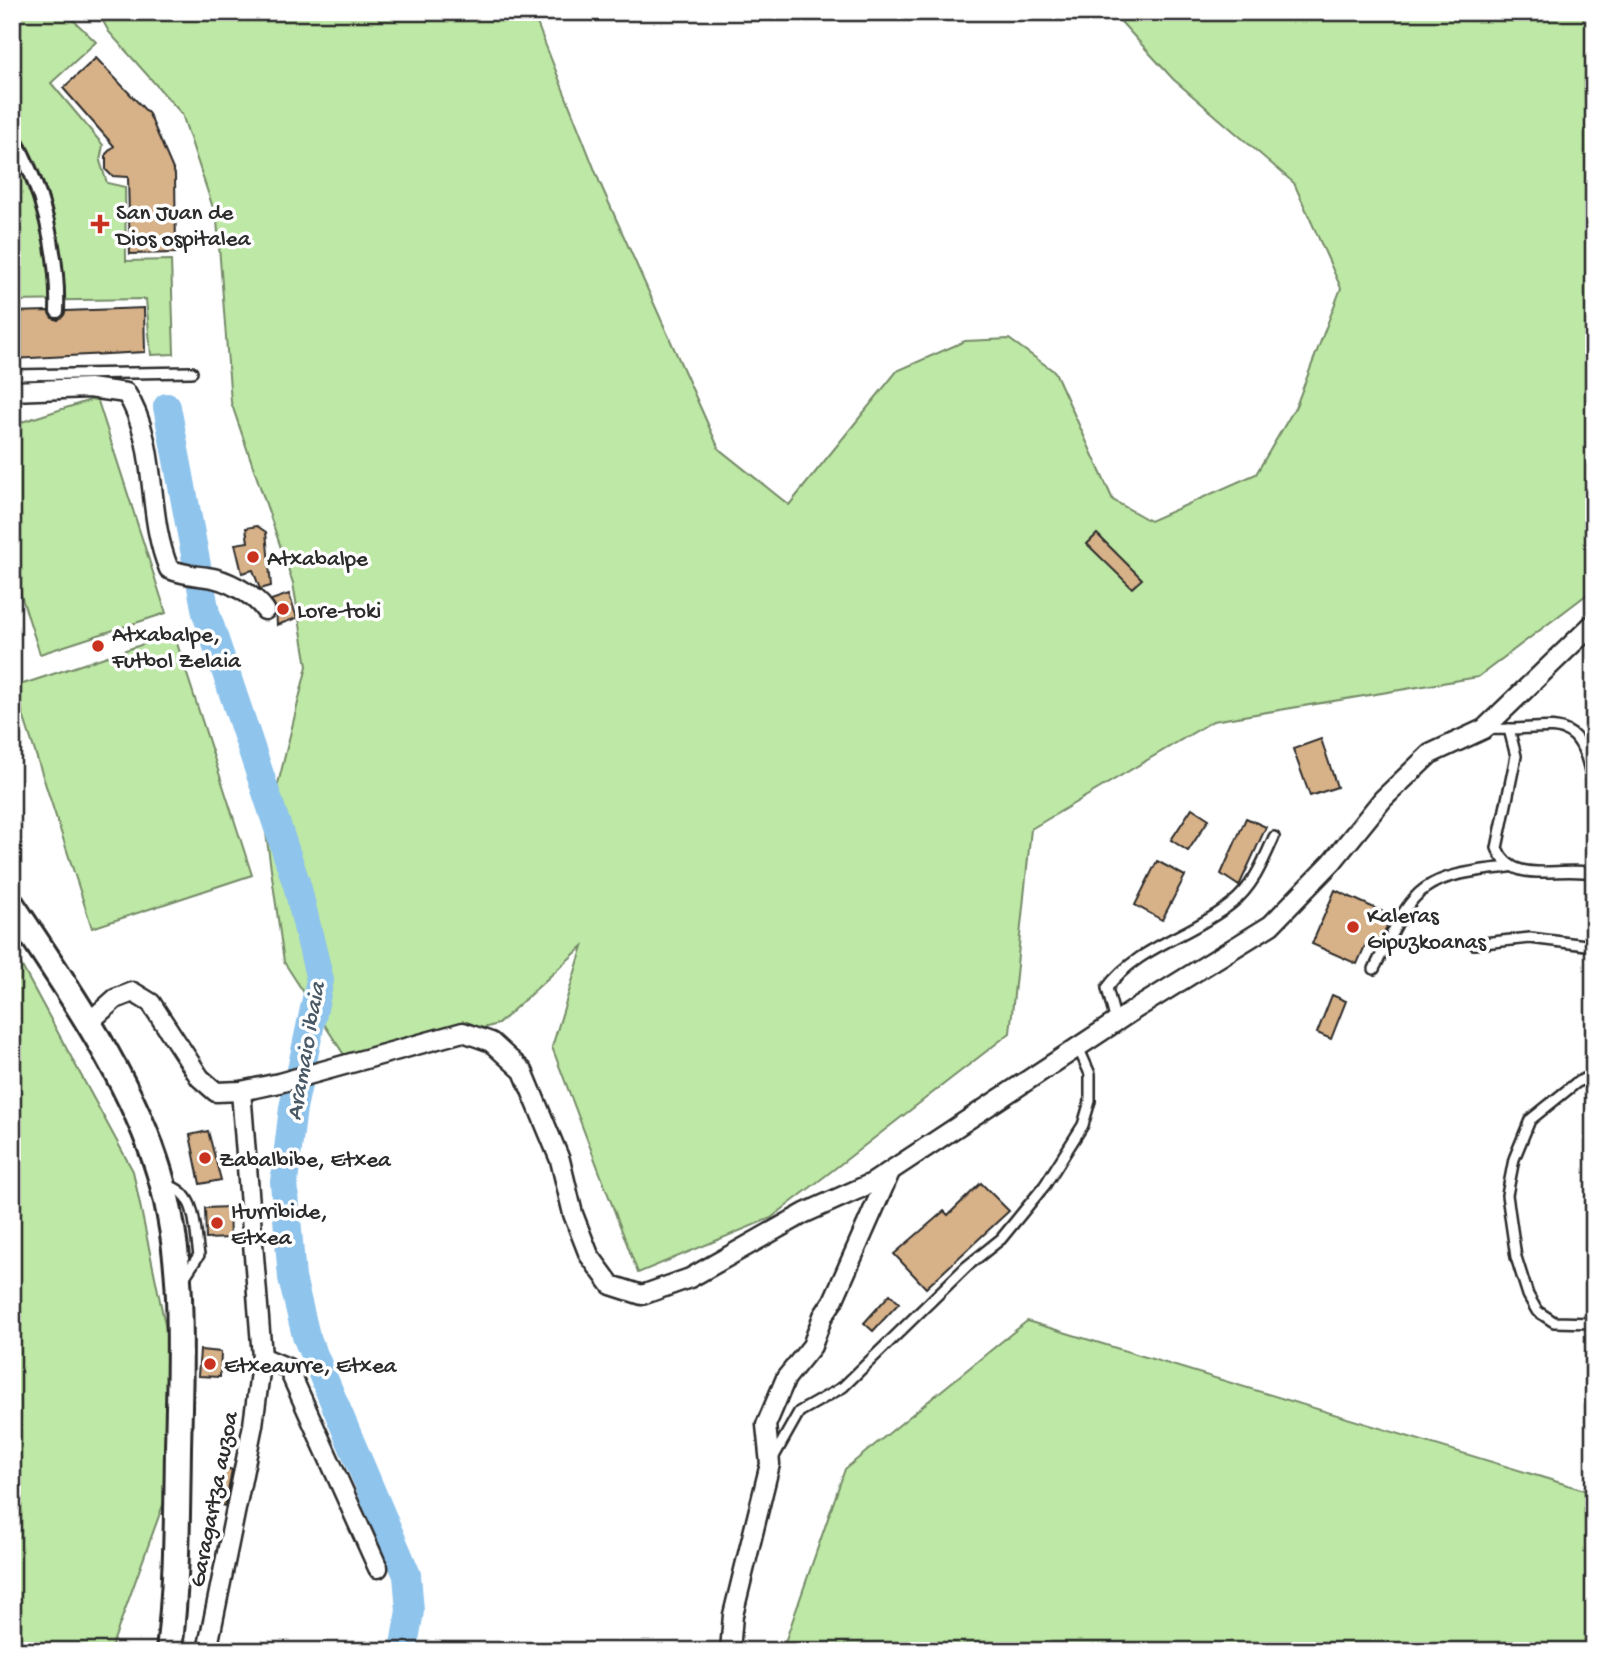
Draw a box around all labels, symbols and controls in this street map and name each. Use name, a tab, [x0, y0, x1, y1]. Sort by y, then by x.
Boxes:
place label: San Juan de Dios ospitalea	[114, 201, 252, 254]
marker: San Juan de Dios ospitalea	[90, 214, 110, 234]
place label: Atxabalpe	[267, 547, 369, 574]
marker: Atxabalpe	[245, 549, 261, 565]
place label: Lore-toki	[297, 599, 381, 626]
marker: Lore-toki	[275, 601, 291, 617]
place label: Atxabalpe, Futbol Zelaia	[111, 623, 242, 676]
marker: Atxabalpe, Futbol Zelaia	[90, 638, 106, 654]
place label: Kaleras Gipuzkoanas	[1367, 904, 1486, 957]
marker: Kaleras Gipuzkoanas	[1345, 919, 1361, 935]
water label: Aramaio ibaia	[281, 979, 334, 1123]
place label: Zabalbibe, Etxea	[219, 1148, 392, 1175]
marker: Zabalbibe, Etxea	[197, 1150, 213, 1166]
place label: Iturribide, Etxea	[231, 1200, 328, 1253]
marker: Iturribide, Etxea	[209, 1215, 225, 1231]
place label: Etxeaurre, Etxea	[224, 1354, 398, 1381]
marker: Etxeaurre, Etxea	[202, 1356, 218, 1372]
street label: Garagartza auzoa	[185, 1408, 246, 1590]

